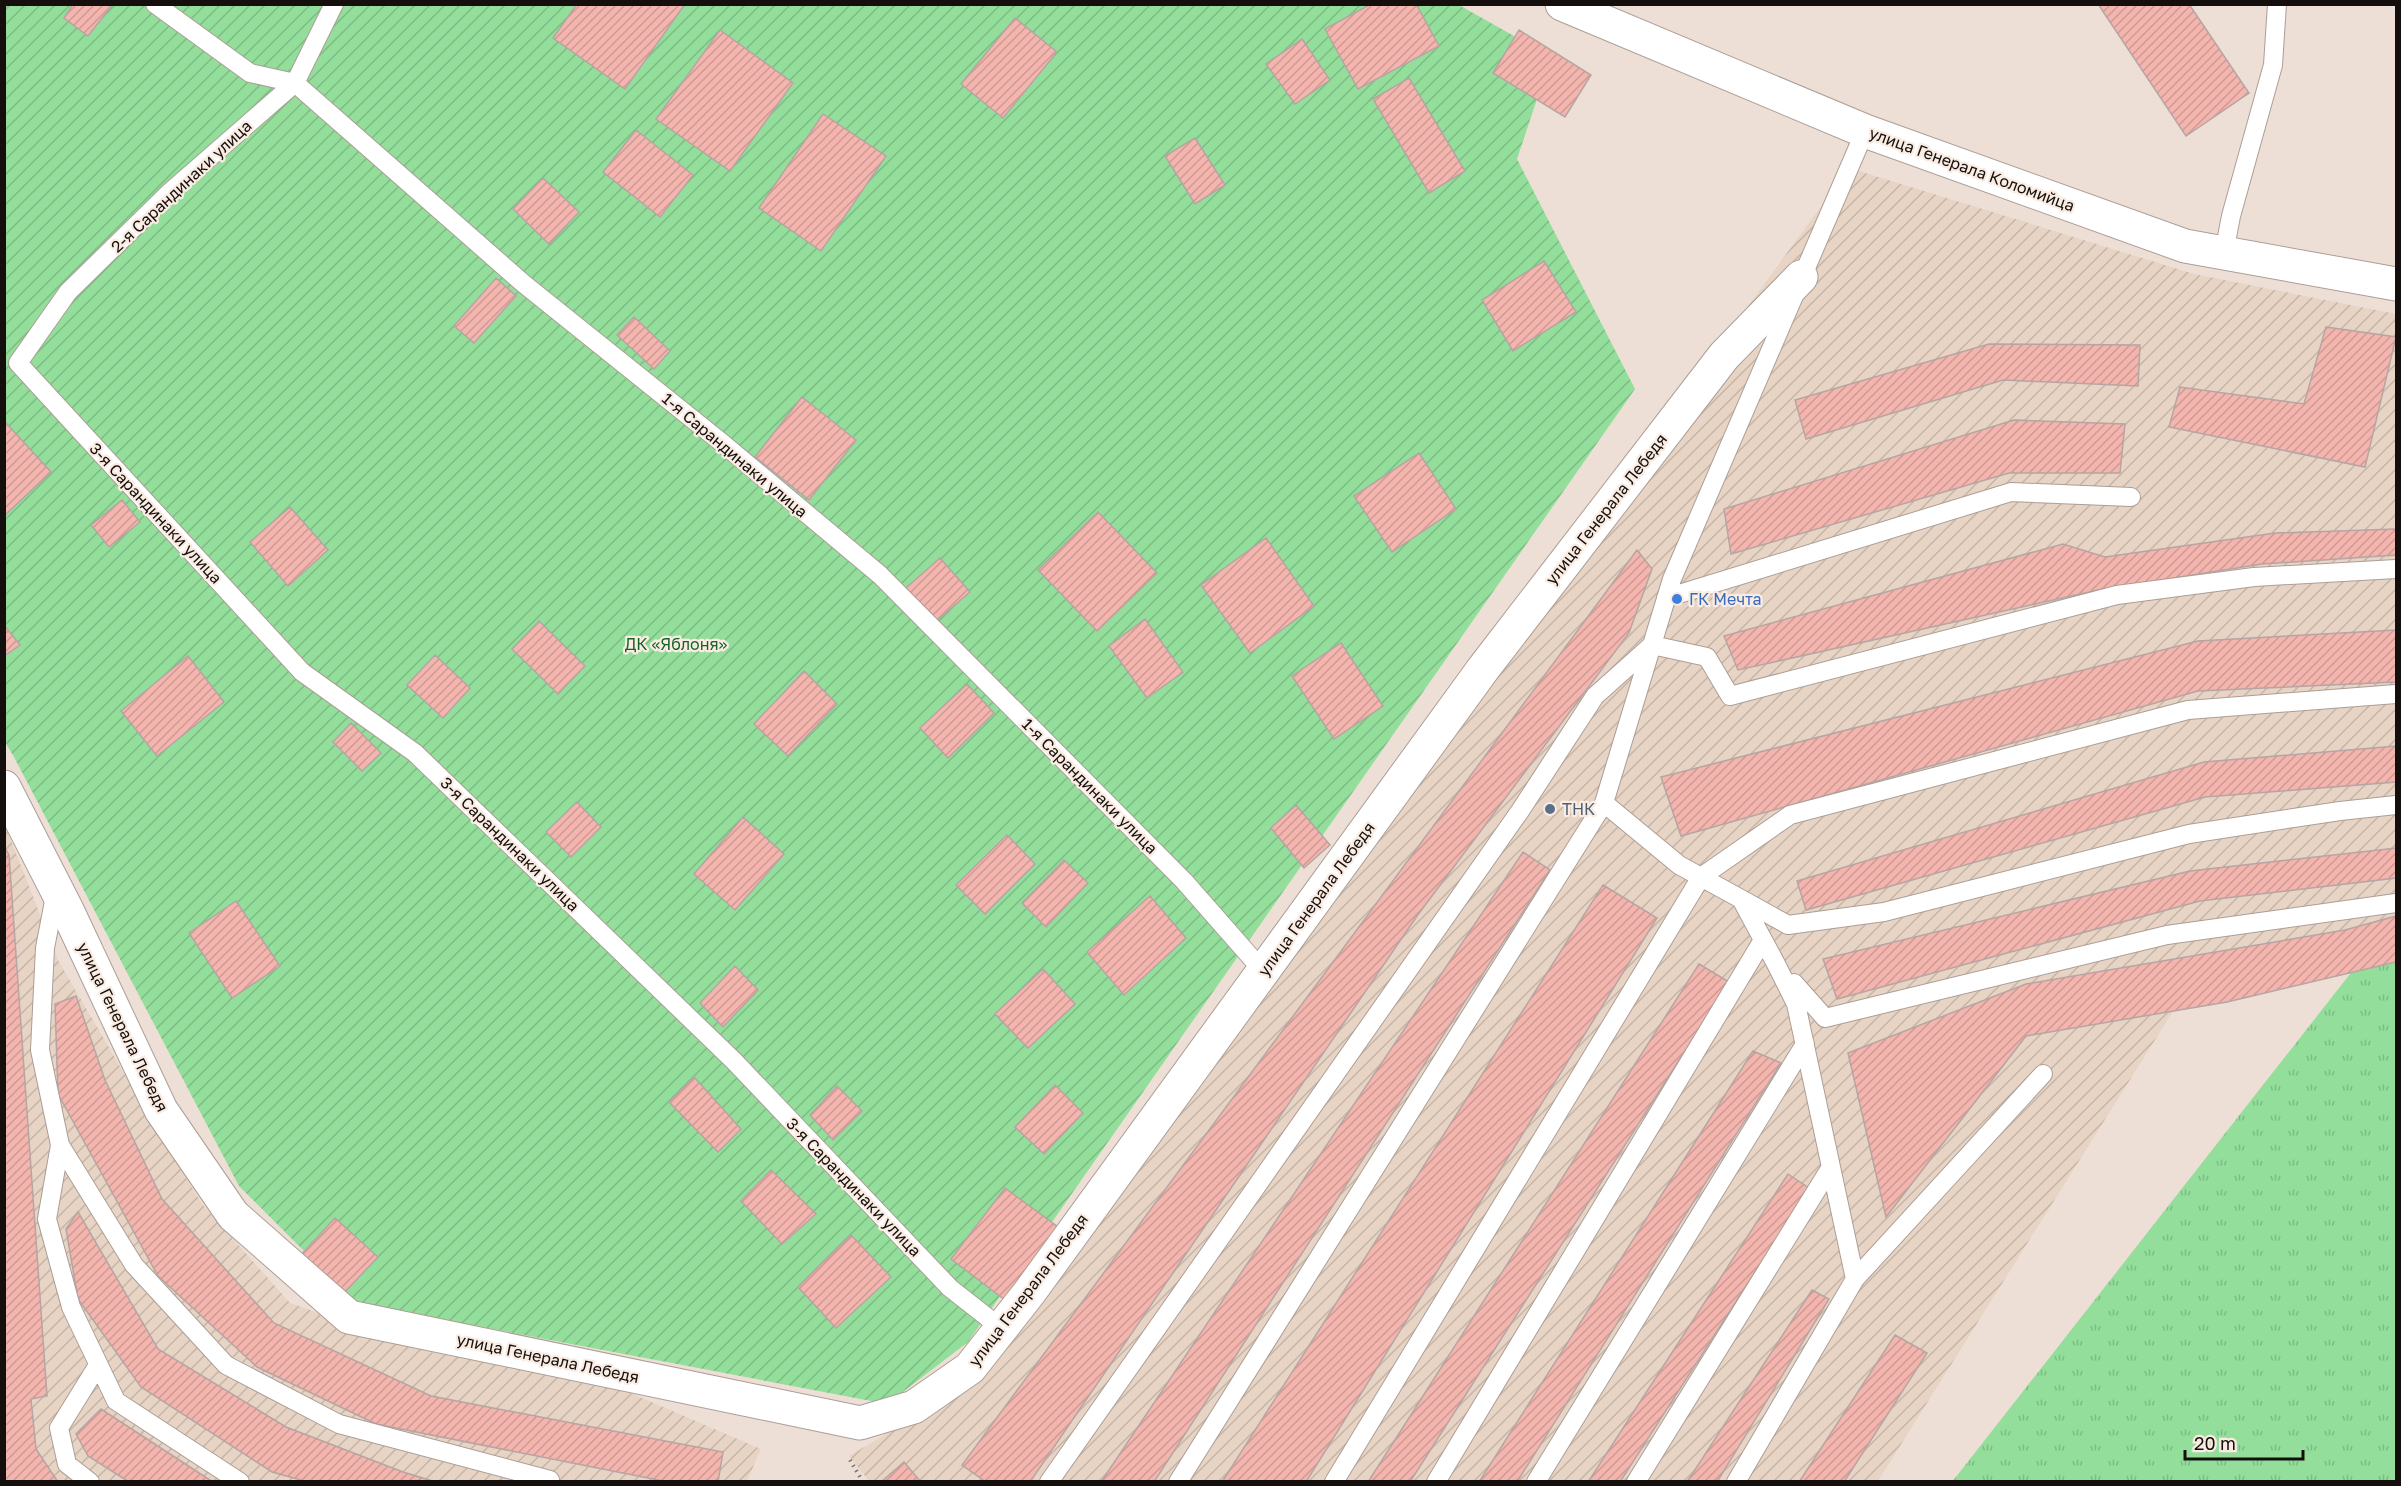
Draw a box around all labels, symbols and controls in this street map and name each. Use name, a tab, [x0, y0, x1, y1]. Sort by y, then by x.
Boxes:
street label: 2-я Сарандинаки улица	[106, 116, 256, 256]
street label: улица Генерала Коломийца	[1867, 122, 2077, 216]
street label: 1-я Сарандинаки улица	[658, 388, 812, 522]
street label: улица Генерала Лебедя	[1541, 430, 1671, 588]
street label: 3-я Сарандинаки улица	[86, 438, 226, 588]
place label: ГК Мечта	[1689, 589, 1762, 609]
marker: ГК Мечта	[1670, 592, 1684, 606]
park label: ДК «Яблоня»	[625, 634, 728, 654]
street label: 1-я Сарандинаки улица	[1018, 714, 1162, 858]
street label: 3-я Сарандинаки улица	[436, 772, 584, 916]
place label: ТНК	[1562, 799, 1595, 819]
marker: ТНК	[1543, 802, 1557, 816]
street label: улица Генерала Лебедя	[1253, 818, 1379, 980]
street label: улица Генерала Лебедя	[73, 939, 173, 1115]
street label: 3-я Сарандинаки улица	[782, 1113, 926, 1261]
street label: улица Генерала Лебедя	[964, 1210, 1092, 1370]
street label: улица Генерала Лебедя	[455, 1329, 641, 1387]
scale bar	[2185, 1423, 2304, 1461]
text: 20 m	[2194, 1432, 2236, 1454]

